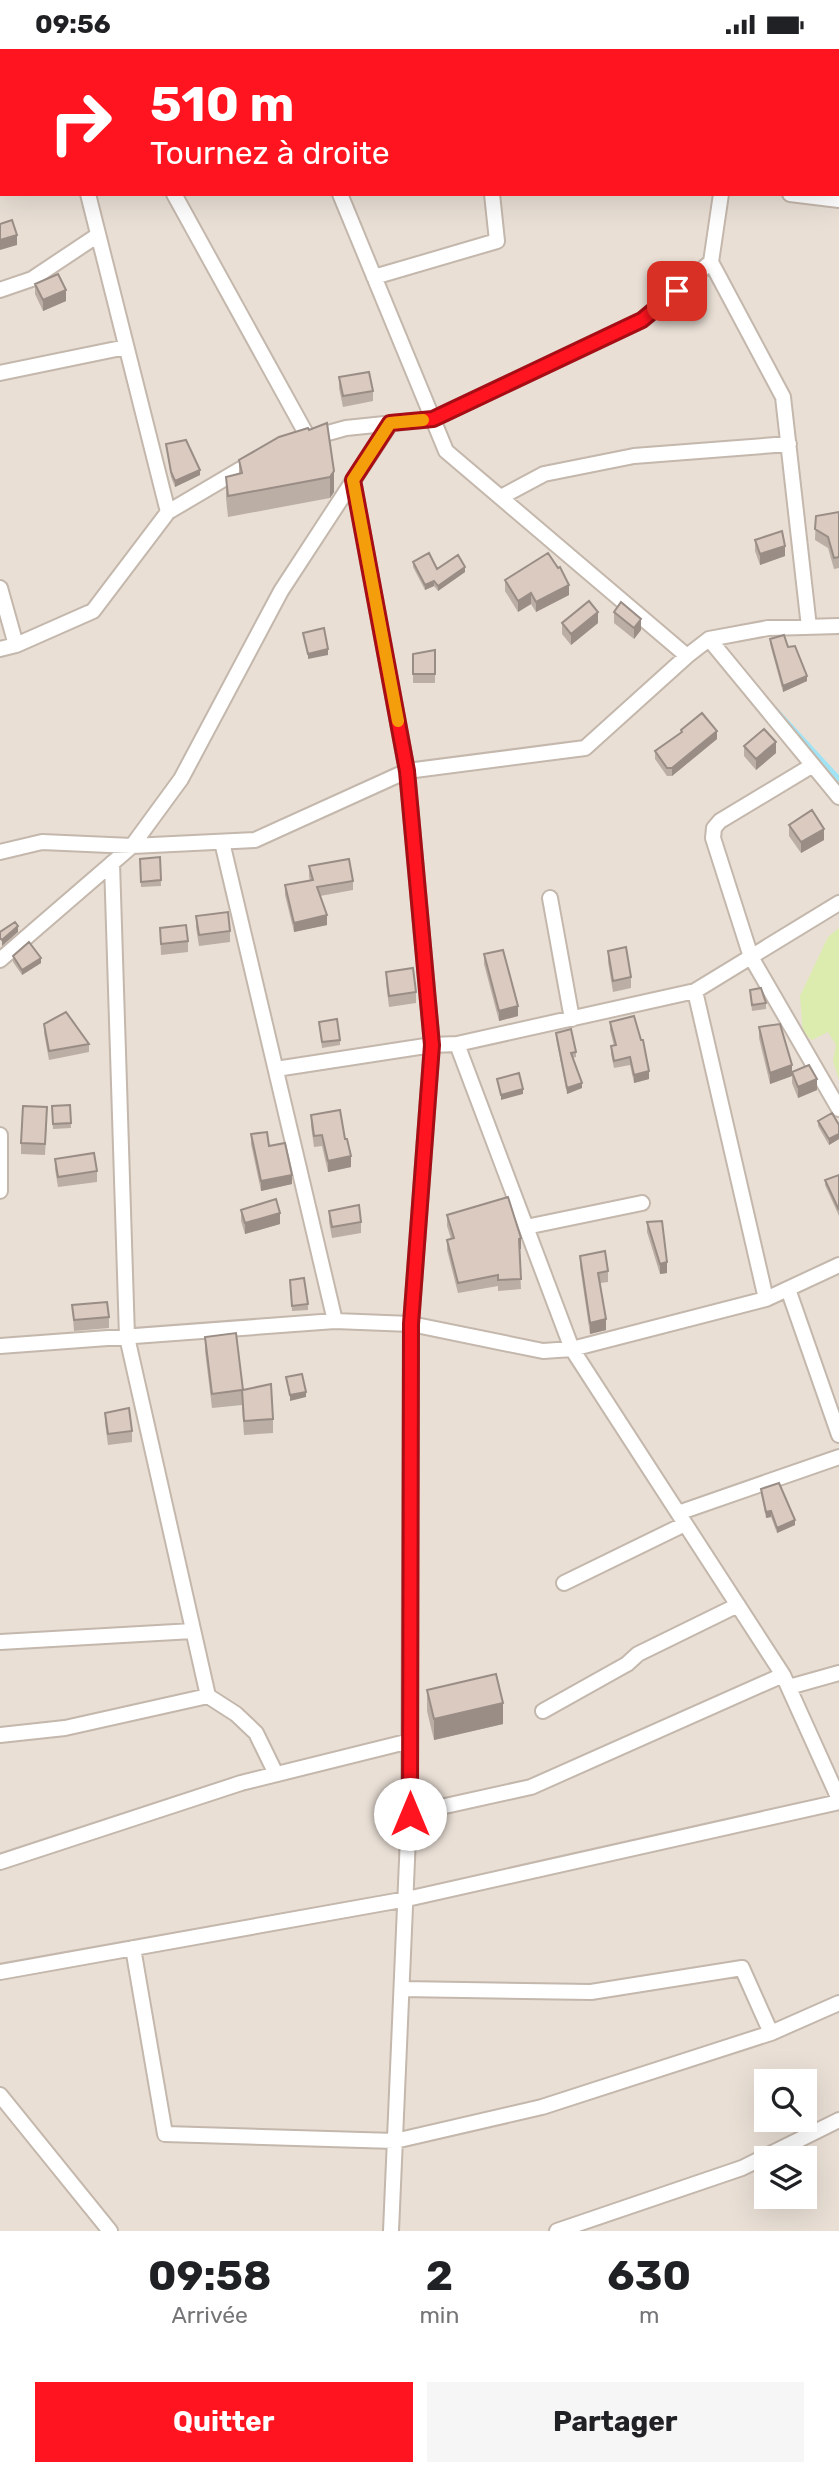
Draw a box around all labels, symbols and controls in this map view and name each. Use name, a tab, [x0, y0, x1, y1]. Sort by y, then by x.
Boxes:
text: 09:56	[35, 9, 111, 40]
text: 510 m	[150, 75, 294, 133]
icon: right	[35, 77, 126, 168]
text: Tournez à droite	[150, 134, 390, 172]
pin	[647, 261, 707, 321]
icon: arrive	[658, 272, 696, 310]
position arrow	[373, 1777, 447, 1851]
map controls	[754, 2069, 817, 2209]
button: search	[754, 2069, 817, 2132]
button: layers	[754, 2146, 817, 2209]
text: 09:58	[148, 2251, 271, 2301]
text: 2	[426, 2251, 453, 2301]
text: 630	[607, 2251, 691, 2301]
text: Arrivée	[171, 2301, 248, 2329]
text: min	[419, 2301, 459, 2329]
text: m	[639, 2301, 659, 2329]
button: Quitter	[35, 2382, 413, 2462]
button: Partager	[427, 2382, 804, 2462]

